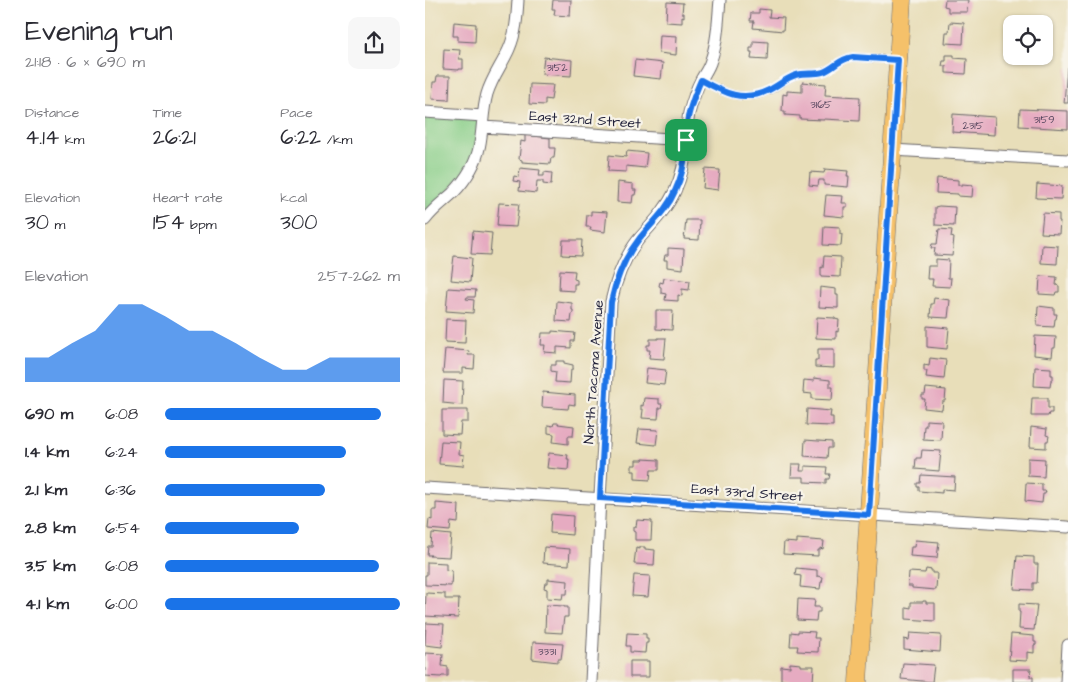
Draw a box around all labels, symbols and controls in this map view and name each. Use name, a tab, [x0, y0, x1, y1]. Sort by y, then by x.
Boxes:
text: Evening run	[25, 12, 173, 51]
map controls	[1003, 15, 1053, 65]
button: locate	[1003, 15, 1053, 65]
button: share	[348, 17, 400, 69]
text: 21:18 · 6 × 690 m	[25, 51, 145, 73]
house number: 3152	[546, 60, 568, 75]
house number: 3165	[810, 97, 832, 112]
text: Distance	[25, 103, 79, 123]
text: Time	[153, 103, 182, 123]
text: Pace	[280, 103, 313, 123]
street label: East 32nd Street	[528, 106, 642, 134]
house number: 3159	[1033, 112, 1055, 127]
house number: 2315	[962, 118, 984, 133]
pin	[665, 119, 707, 161]
text: 4.14	[25, 123, 59, 152]
text: 26:21	[153, 123, 196, 152]
text: 6:22	[280, 123, 321, 152]
icon: arrive	[672, 126, 700, 154]
text: km	[59, 130, 84, 150]
text: /km	[321, 130, 353, 150]
text: Elevation	[25, 188, 80, 208]
text: Heart rate	[153, 188, 223, 208]
text: kcal	[280, 188, 307, 208]
text: 30	[25, 208, 49, 237]
text: 154	[153, 208, 185, 237]
text: 300	[280, 208, 318, 237]
text: m	[49, 215, 65, 235]
text: bpm	[185, 215, 217, 235]
text: Elevation	[25, 265, 88, 287]
text: 257–262 m	[318, 265, 400, 287]
street label: North Tacoma Avenue	[579, 299, 609, 445]
text: 690 m	[25, 403, 73, 425]
text: 6:08	[105, 403, 138, 425]
text: 1.4 km	[25, 441, 69, 463]
text: 6:24	[105, 441, 138, 463]
text: 2.1 km	[25, 479, 67, 501]
text: 6:36	[105, 479, 136, 501]
street label: East 33rd Street	[691, 479, 804, 507]
text: 2.8 km	[25, 517, 75, 539]
text: 6:54	[105, 517, 140, 539]
text: 3.5 km	[25, 555, 75, 577]
text: 6:08	[105, 555, 138, 577]
text: 4.1 km	[25, 593, 69, 615]
text: 6:00	[105, 593, 138, 615]
house number: 3331	[538, 644, 557, 659]

